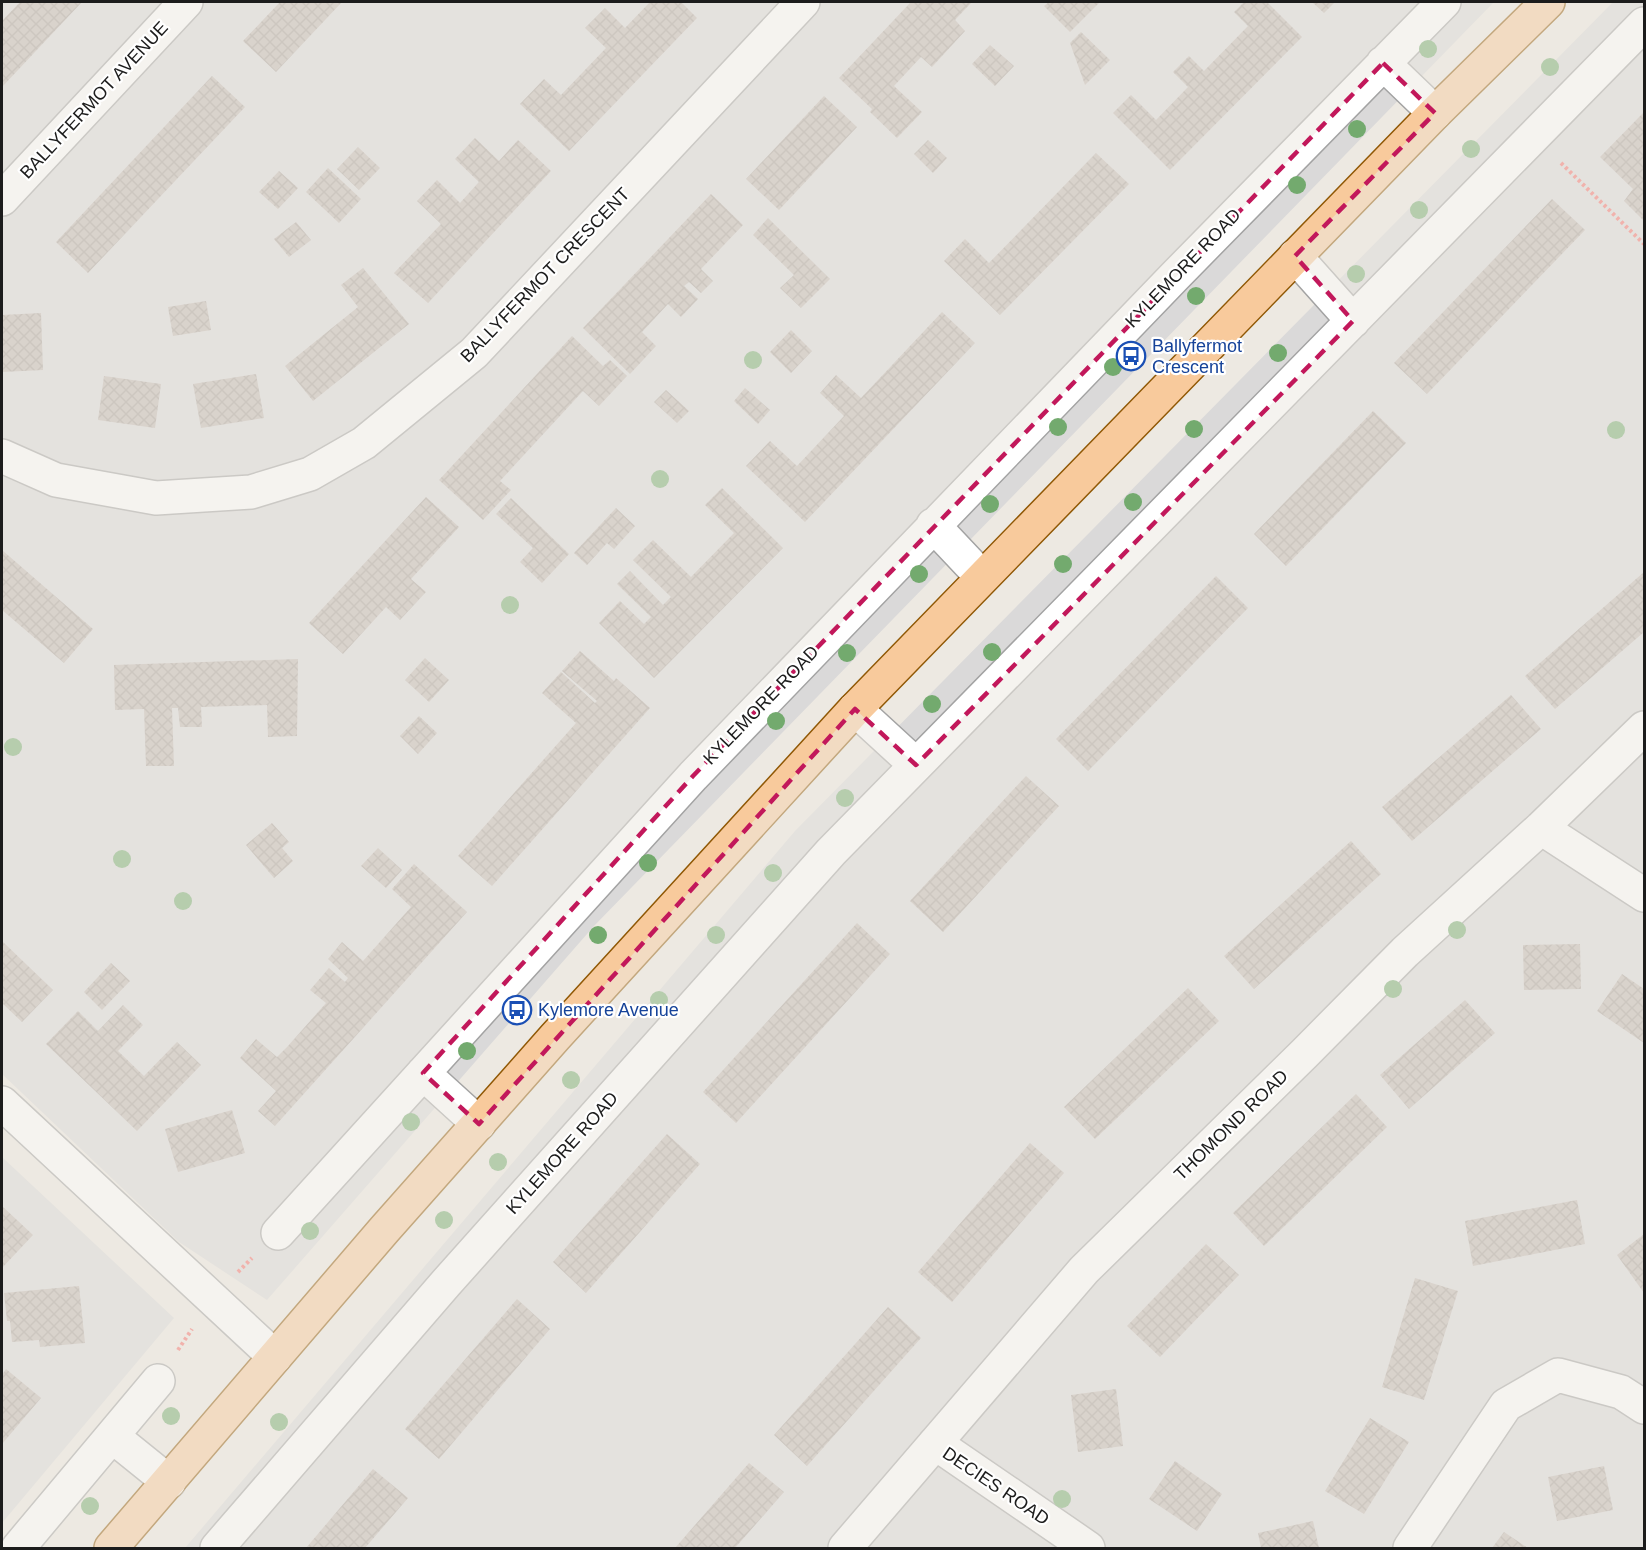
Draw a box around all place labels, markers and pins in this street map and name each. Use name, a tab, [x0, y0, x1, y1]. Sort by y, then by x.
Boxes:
place label: Ballyfermot Crescent	[1152, 336, 1242, 377]
bus stop icon: Ballyfermot Crescent	[1115, 340, 1147, 372]
bus stop icon: Kylemore Avenue	[501, 994, 533, 1026]
place label: Kylemore Avenue	[538, 1000, 679, 1020]

